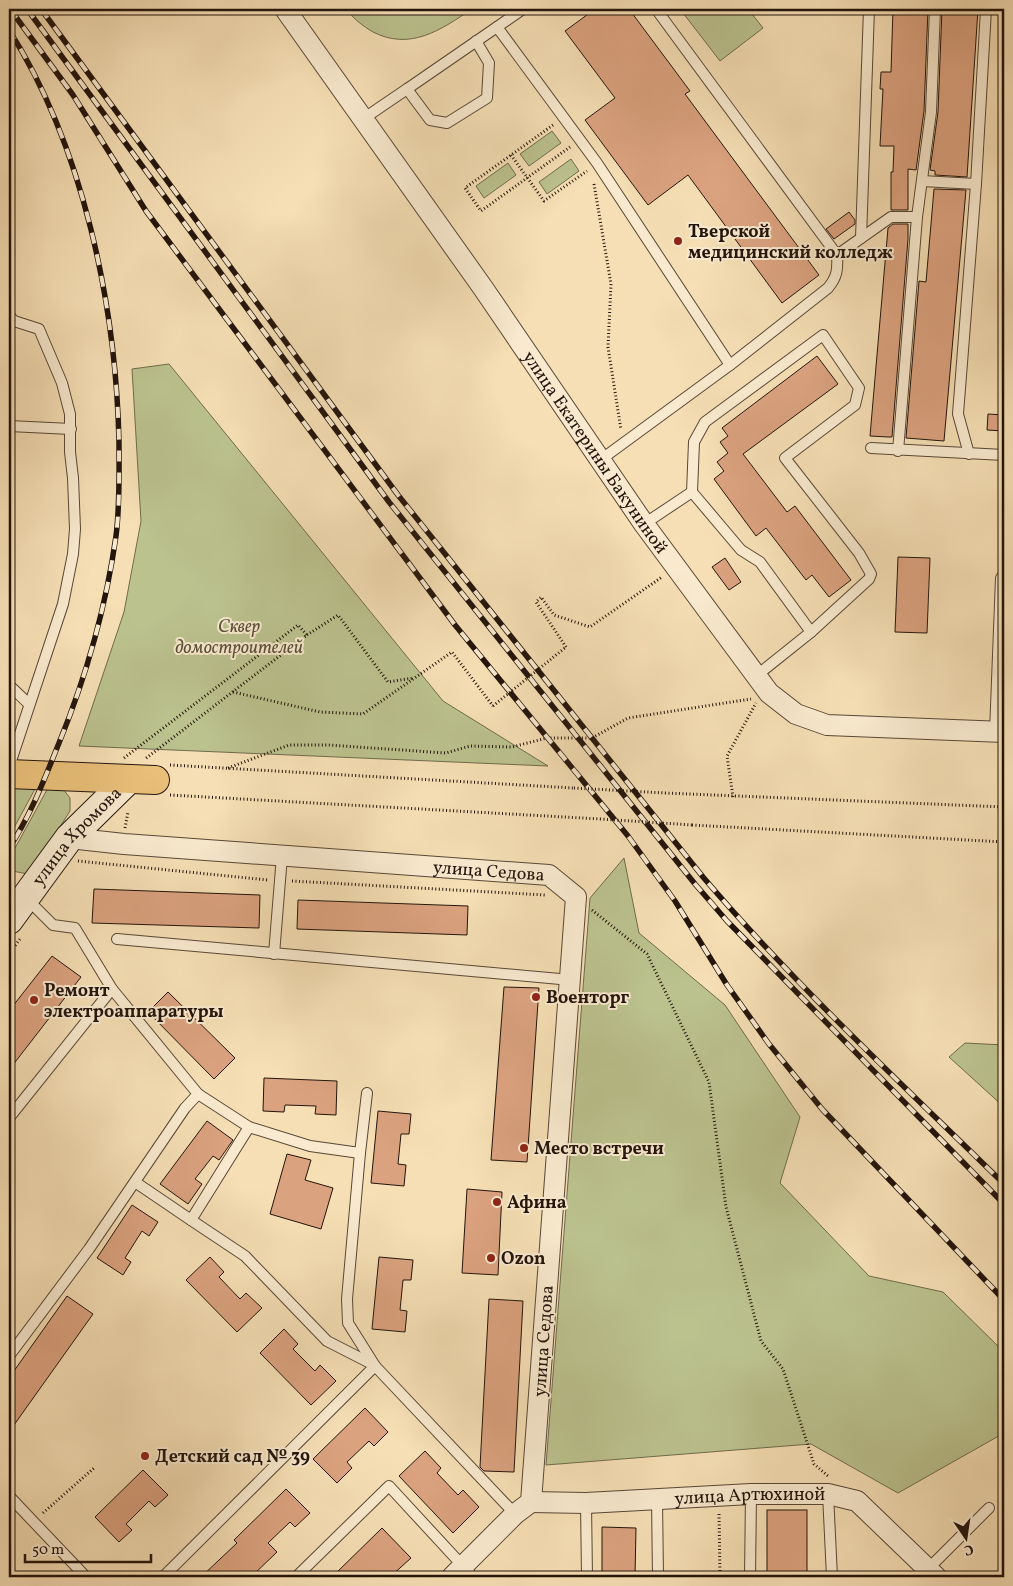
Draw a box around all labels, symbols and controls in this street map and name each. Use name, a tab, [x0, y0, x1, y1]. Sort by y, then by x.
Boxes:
place label: Тверской медицинский колледж	[688, 220, 893, 266]
marker: Тверской медицинский колледж	[672, 235, 684, 247]
street label: улица Екатерины Бакуниной	[516, 346, 673, 560]
park label: Сквер домостроителей	[175, 615, 303, 661]
street label: улица Хромова	[27, 782, 128, 892]
street label: улица Седова	[432, 856, 545, 889]
place label: Ремонт электроаппаратуры	[44, 979, 224, 1025]
place label: Военторг	[546, 986, 630, 1011]
marker: Военторг	[530, 991, 542, 1003]
marker: Ремонт электроаппаратуры	[28, 994, 40, 1006]
place label: Место встречи	[534, 1137, 664, 1162]
marker: Место встречи	[518, 1142, 530, 1154]
place label: Афина	[507, 1191, 567, 1216]
marker: Афина	[491, 1196, 503, 1208]
place label: Ozon	[501, 1247, 546, 1272]
marker: Ozon	[485, 1252, 497, 1264]
street label: улица Седова	[528, 1284, 561, 1398]
place label: Детский сад № 39	[155, 1445, 310, 1470]
marker: Детский сад № 39	[139, 1450, 151, 1462]
street label: улица Артюхиной	[674, 1483, 825, 1512]
north arrow	[940, 1514, 990, 1564]
scale bar	[25, 1531, 151, 1563]
text: С	[962, 1539, 975, 1559]
text: 50 m	[32, 1540, 64, 1561]

